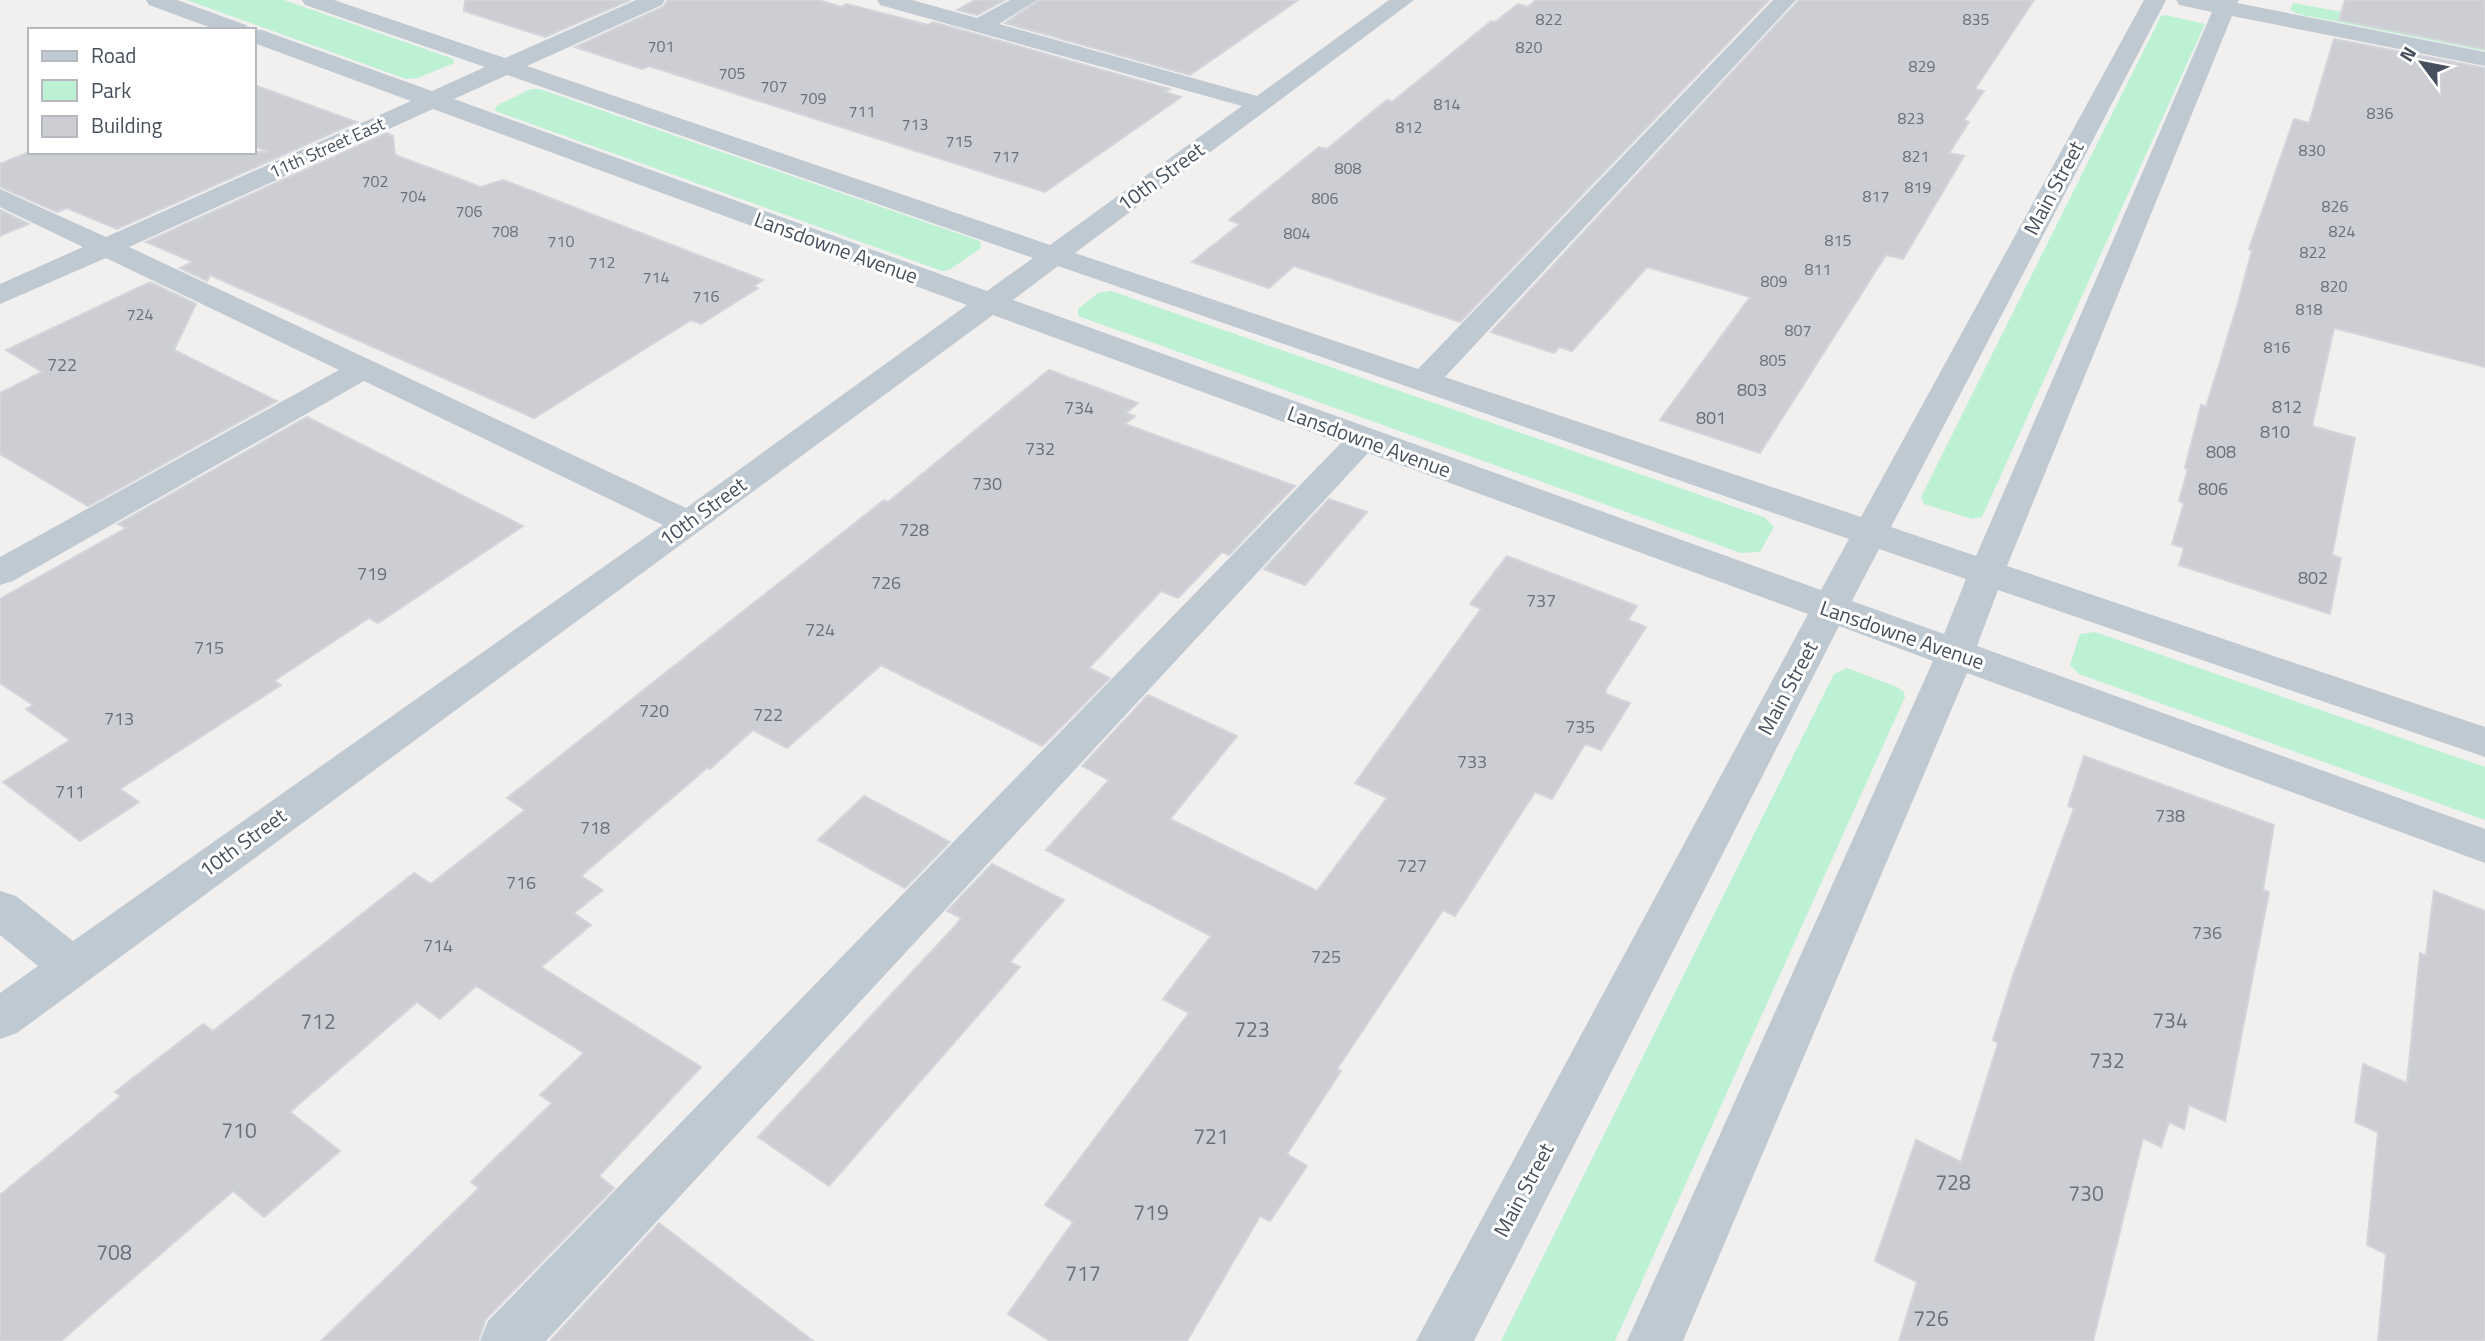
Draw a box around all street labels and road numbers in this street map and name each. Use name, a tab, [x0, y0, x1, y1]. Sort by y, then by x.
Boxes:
street label: 11th Street East	[265, 110, 390, 185]
street label: 10th Street	[1110, 133, 1211, 219]
street label: Main Street	[2015, 134, 2092, 240]
street label: Lansdowne Avenue	[750, 203, 923, 291]
street label: Lansdowne Avenue	[1283, 397, 1456, 485]
street label: 10th Street	[652, 468, 753, 554]
street label: Lansdowne Avenue	[1816, 591, 1989, 677]
street label: Main Street	[1749, 634, 1826, 740]
street label: 10th Street	[192, 799, 293, 885]
street label: Main Street	[1485, 1136, 1562, 1242]

